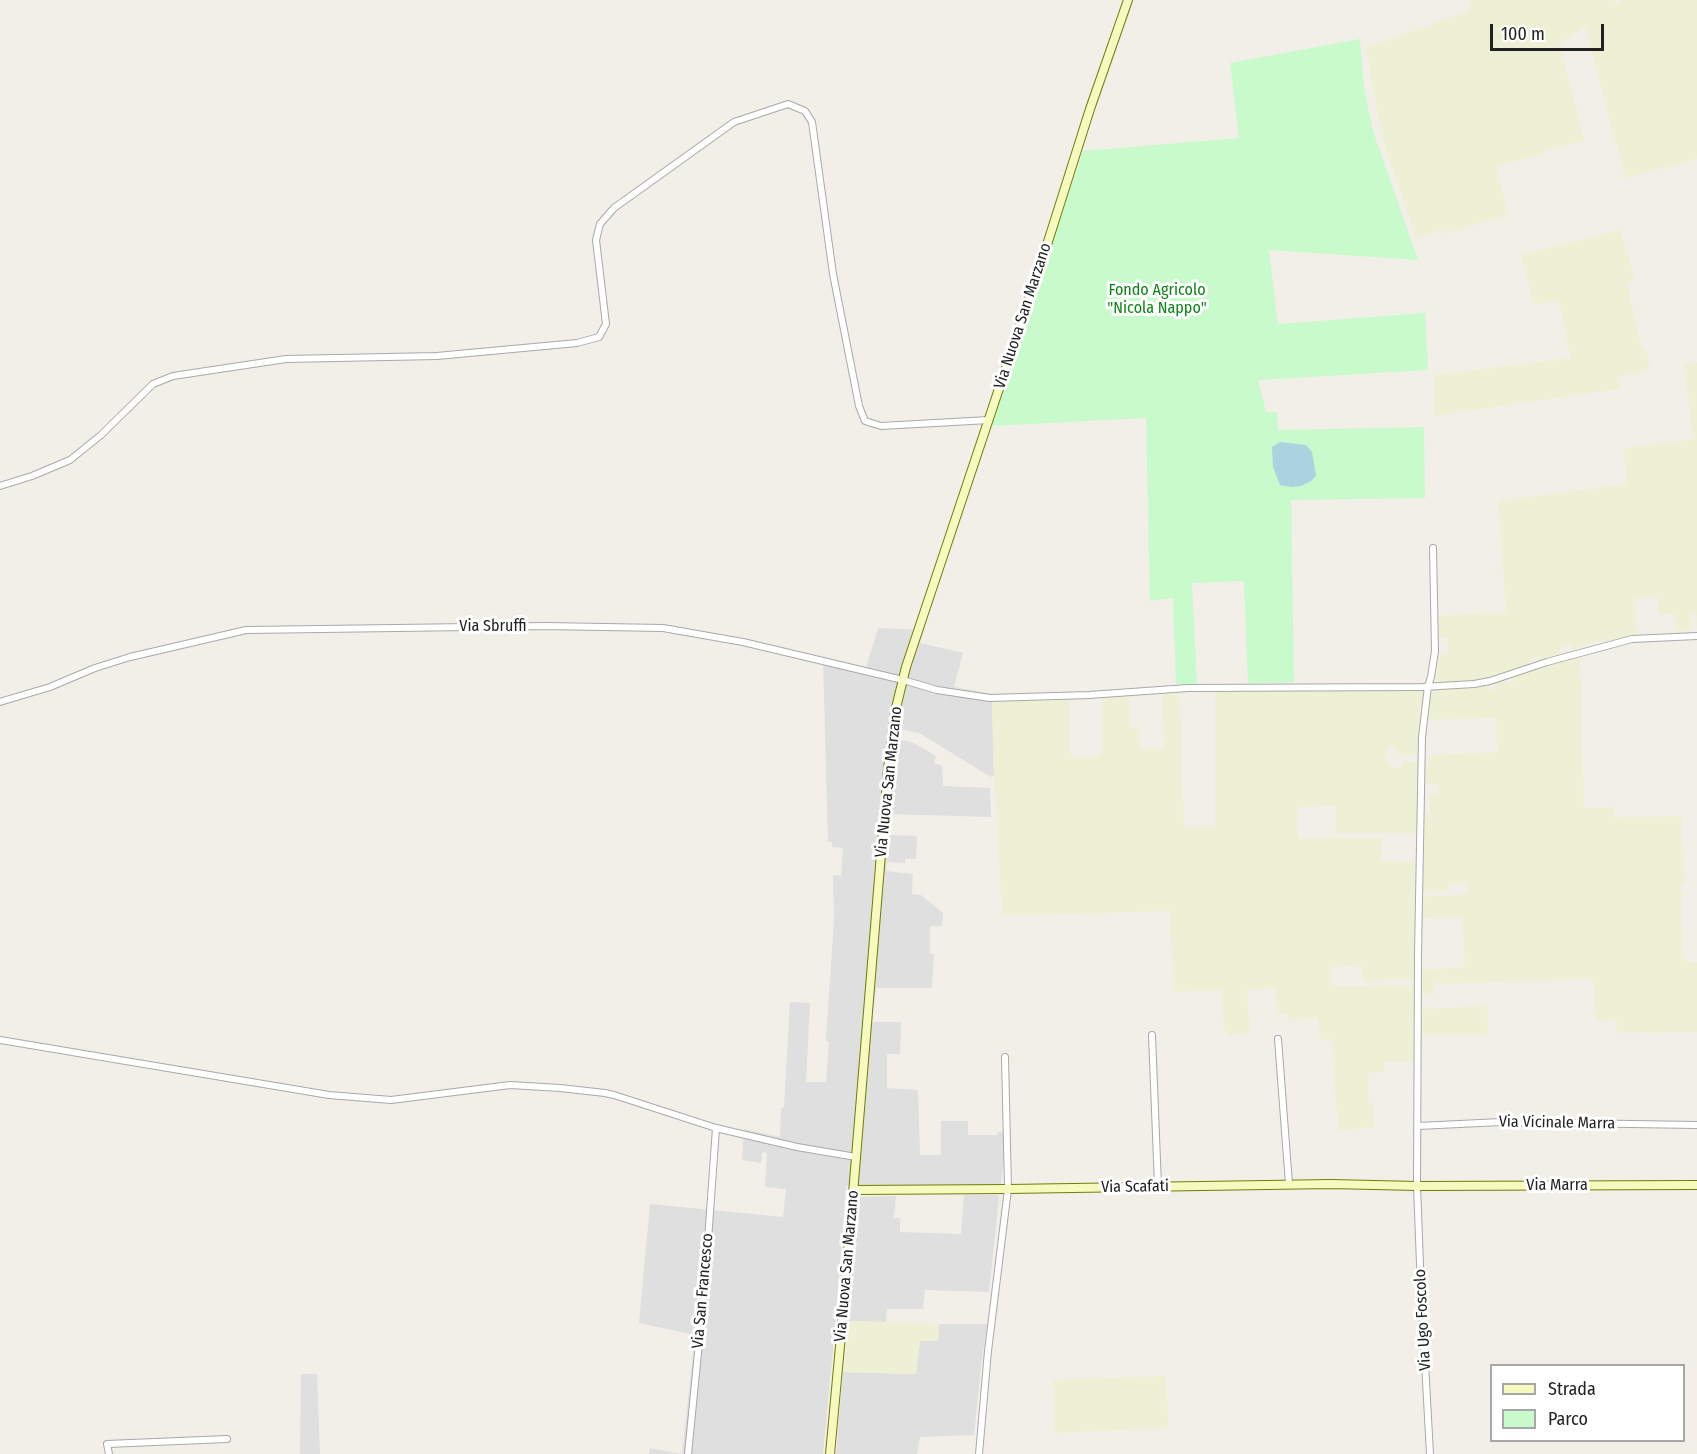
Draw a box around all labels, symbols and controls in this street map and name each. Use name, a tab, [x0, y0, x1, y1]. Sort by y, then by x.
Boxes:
scale bar	[1493, 12, 1607, 50]
text: 100 m	[1501, 23, 1545, 45]
street label: Via Nuova San Marzano	[990, 241, 1056, 391]
park label: Fondo Agricolo "Nicola Nappo"	[1107, 281, 1207, 319]
street label: Via Sbruffi	[459, 617, 527, 637]
street label: Via Nuova San Marzano	[872, 705, 906, 859]
street label: Via Vicinale Marra	[1499, 1112, 1615, 1134]
street label: Via Marra	[1526, 1176, 1588, 1196]
street label: Via Scafati	[1101, 1177, 1169, 1197]
street label: Via Nuova San Marzano	[831, 1189, 863, 1343]
street label: Via San Francesco	[688, 1232, 718, 1350]
street label: Via Ugo Foscolo	[1411, 1269, 1435, 1371]
legend	[1490, 1364, 1685, 1442]
text: Strada	[1548, 1378, 1596, 1400]
text: Parco	[1548, 1408, 1588, 1430]

